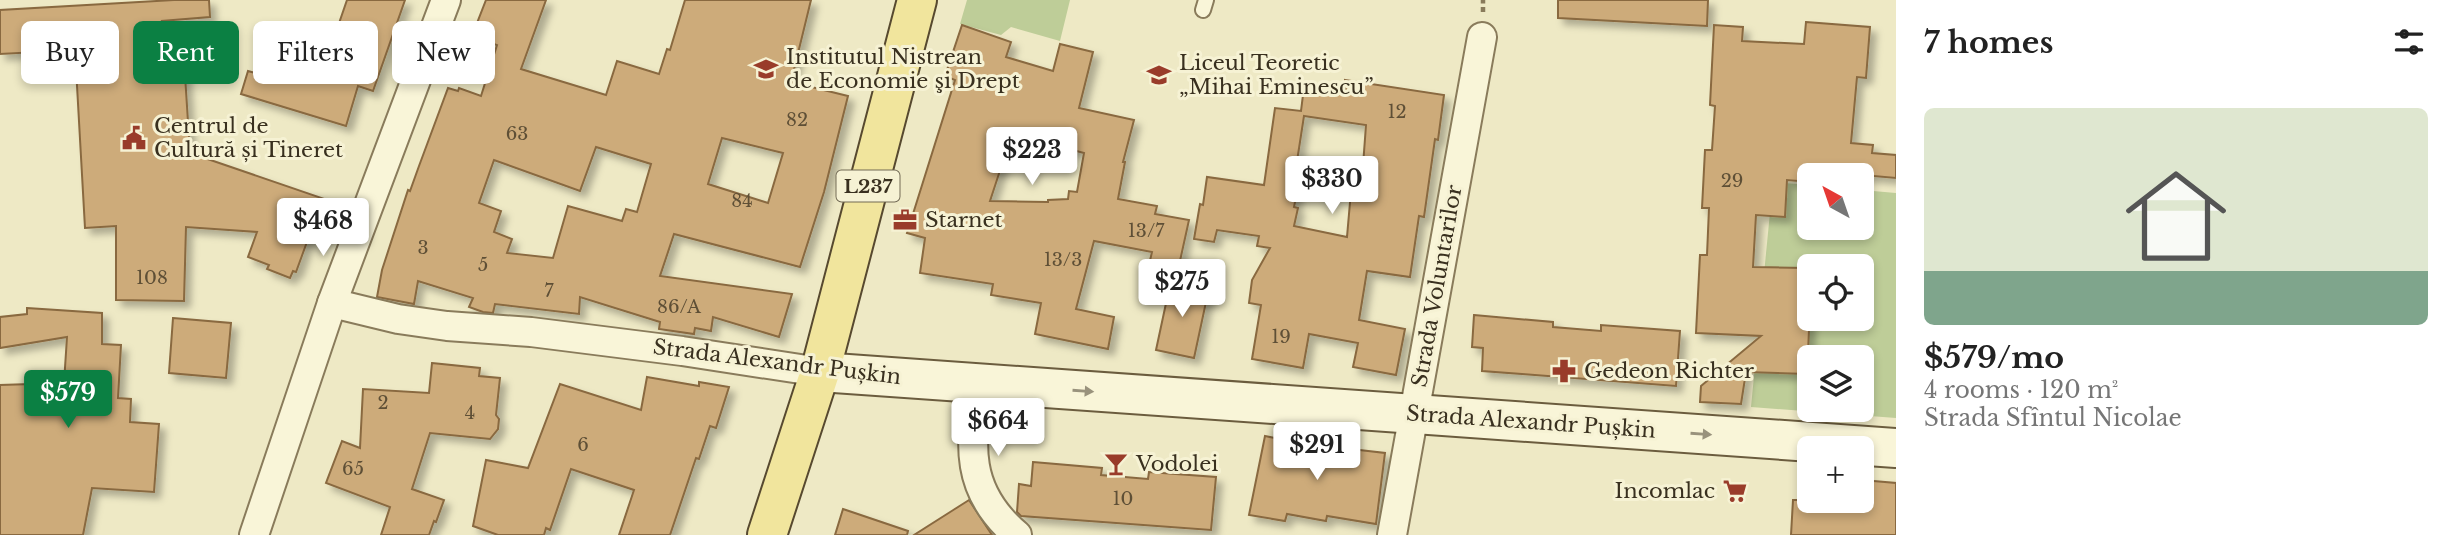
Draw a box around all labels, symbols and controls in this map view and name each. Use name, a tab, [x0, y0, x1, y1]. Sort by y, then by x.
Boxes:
chip: Buy	[21, 21, 119, 84]
chip: Rent	[133, 21, 239, 84]
chip: Filters	[253, 21, 378, 84]
chip: New	[392, 21, 495, 84]
icon: filters	[2390, 23, 2428, 61]
text: 7 homes	[1924, 24, 2053, 61]
place label: Institutul Nistrean de Economie şi Drept	[786, 44, 1020, 94]
place label: Liceul Teoretic „Mihai Eminescu”	[1179, 50, 1374, 100]
school or university icon: Institutul Nistrean de Economie şi Drept	[752, 55, 780, 83]
school or university icon: Liceul Teoretic „Mihai Eminescu”	[1145, 61, 1173, 89]
house number: 12	[1387, 101, 1407, 123]
house number: 82	[786, 109, 808, 131]
place label: Centrul de Cultură și Tineret	[154, 113, 343, 163]
house number: 63	[506, 123, 528, 145]
public building icon: Centrul de Cultură și Tineret	[120, 124, 148, 152]
pin: $223	[991, 128, 1073, 187]
text: $223	[1002, 136, 1062, 164]
icon: home	[2113, 153, 2239, 279]
pin: $330	[1291, 156, 1373, 216]
north arrow	[1797, 163, 1874, 240]
map controls	[1797, 163, 1874, 513]
text: $330	[1301, 165, 1363, 193]
road number: L237	[836, 170, 900, 202]
house number: 29	[1721, 170, 1743, 192]
street label: Strada Voluntarilor	[1406, 183, 1468, 389]
house number: 84	[731, 190, 753, 212]
pin: $468	[282, 198, 364, 258]
office icon: Starnet	[891, 206, 919, 234]
text: $468	[293, 207, 353, 235]
place label: Starnet	[925, 207, 1003, 233]
house number: 13/7	[1128, 220, 1165, 242]
house number: 3	[417, 237, 429, 259]
house number: 13/3	[1044, 249, 1082, 271]
house number: 5	[478, 254, 488, 276]
button: locate	[1797, 254, 1874, 331]
pin: $275	[1141, 260, 1223, 319]
house number: 108	[136, 267, 168, 289]
text: $275	[1154, 268, 1210, 296]
house number: 7	[544, 280, 554, 302]
house number: 86/A	[657, 296, 702, 318]
house number: 19	[1271, 326, 1291, 348]
street label: Strada Alexandr Pușkin	[651, 334, 903, 390]
text: $579/mo	[1924, 339, 2064, 376]
button: layers	[1797, 345, 1874, 422]
pharmacy icon: Gedeon Richter	[1550, 357, 1578, 385]
place label: Gedeon Richter	[1584, 358, 1754, 384]
pin: $579	[27, 370, 109, 430]
text: 4 rooms · 120 m²	[1924, 376, 2118, 404]
text: $579	[40, 379, 96, 407]
one-way arrow	[1072, 386, 1094, 397]
house number: 2	[377, 392, 389, 414]
pin: $664	[957, 398, 1039, 458]
street label: Strada Alexandr Pușkin	[1405, 400, 1657, 444]
house number: 4	[465, 402, 475, 424]
text: Strada Sfîntul Nicolae	[1924, 404, 2182, 432]
text: $664	[967, 407, 1029, 435]
pin: $291	[1276, 422, 1358, 482]
one-way arrow	[1690, 429, 1712, 440]
text: $291	[1289, 431, 1345, 459]
house number: 6	[577, 434, 589, 456]
button: +	[1797, 436, 1874, 513]
bar icon: Vodolei	[1102, 450, 1130, 478]
place label: Vodolei	[1135, 451, 1218, 477]
house number: 65	[342, 458, 364, 480]
supermarket icon: Incomlac	[1721, 477, 1749, 505]
place label: Incomlac	[1615, 478, 1715, 504]
house number: 10	[1113, 488, 1133, 510]

